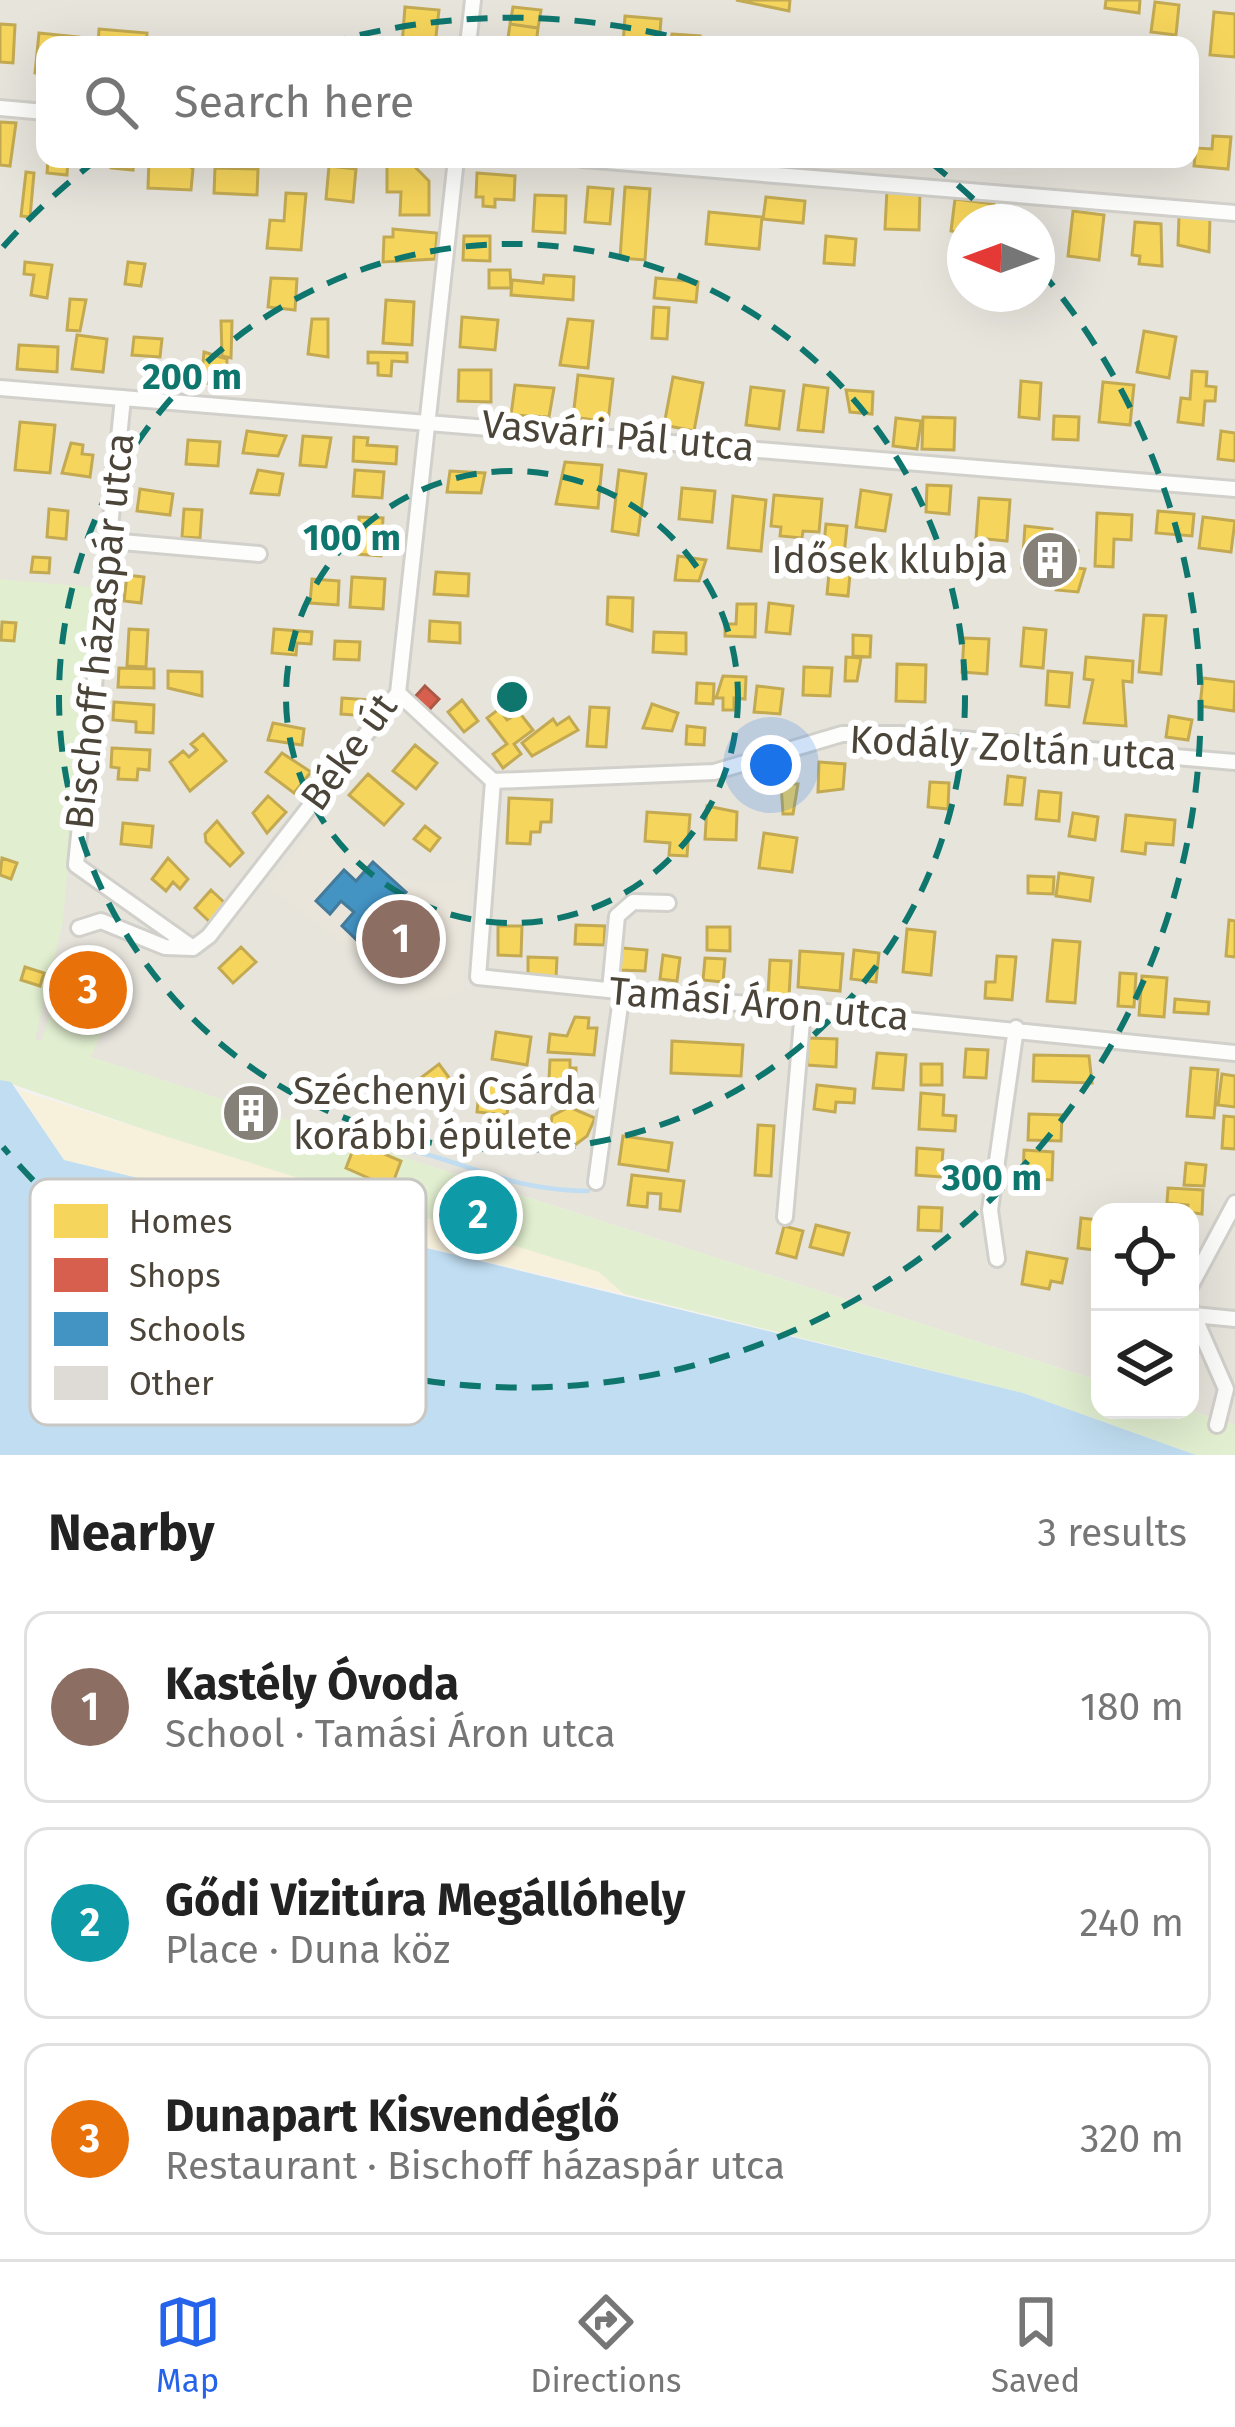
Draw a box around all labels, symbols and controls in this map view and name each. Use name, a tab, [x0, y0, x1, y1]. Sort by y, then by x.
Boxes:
search box	[36, 36, 1199, 168]
icon: search	[78, 69, 144, 135]
text: Search here	[174, 75, 414, 129]
north arrow	[947, 204, 1055, 312]
text: 200 m	[142, 355, 242, 399]
street label: Vasvári Pál utca	[480, 401, 756, 471]
street label: Bischoff házaspár utca	[56, 431, 144, 831]
text: 100 m	[303, 516, 401, 560]
building icon: Idősek klubja	[1019, 529, 1081, 591]
place label: Idősek klubja	[771, 537, 1008, 583]
centre of rings	[491, 676, 533, 718]
street label: Béke út	[291, 684, 407, 819]
street label: Kodály Zoltán utca	[848, 716, 1178, 780]
your location	[741, 735, 801, 795]
pin: 1	[362, 894, 440, 984]
pin: 3	[49, 945, 127, 1035]
street label: Tamási Áron utca	[607, 968, 911, 1040]
place label: Széchenyi Csárda korábbi épülete	[293, 1068, 597, 1159]
building icon: Széchenyi Csárda korábbi épülete	[220, 1082, 282, 1144]
text: 300 m	[941, 1156, 1042, 1200]
pin: 2	[439, 1170, 517, 1260]
legend	[30, 1179, 426, 1425]
text: Homes	[129, 1202, 232, 1242]
map controls	[1091, 1203, 1199, 1419]
button: locate	[1091, 1203, 1199, 1311]
text: Shops	[129, 1256, 221, 1296]
text: Schools	[129, 1310, 246, 1350]
button: layers	[1091, 1311, 1199, 1419]
text: Other	[129, 1364, 214, 1404]
text: Nearby	[48, 1502, 214, 1564]
text: 3 results	[1037, 1510, 1187, 1556]
text: Kastély Óvoda	[165, 1657, 459, 1711]
text: 1	[81, 1684, 99, 1730]
text: 180 m	[1080, 1684, 1184, 1730]
text: School · Tamási Áron utca	[165, 1711, 616, 1757]
text: Gődi Vizitúra Megállóhely	[165, 1873, 685, 1927]
text: 2	[80, 1900, 100, 1946]
text: 240 m	[1079, 1900, 1184, 1946]
text: Place · Duna köz	[165, 1927, 450, 1973]
text: Dunapart Kisvendéglő	[165, 2089, 619, 2143]
text: 3	[80, 2116, 100, 2162]
text: 320 m	[1080, 2116, 1184, 2162]
text: Restaurant · Bischoff házaspár utca	[165, 2143, 785, 2189]
tab: Map	[155, 2289, 221, 2401]
tab: Directions	[530, 2289, 682, 2401]
tab: Saved	[991, 2289, 1080, 2401]

